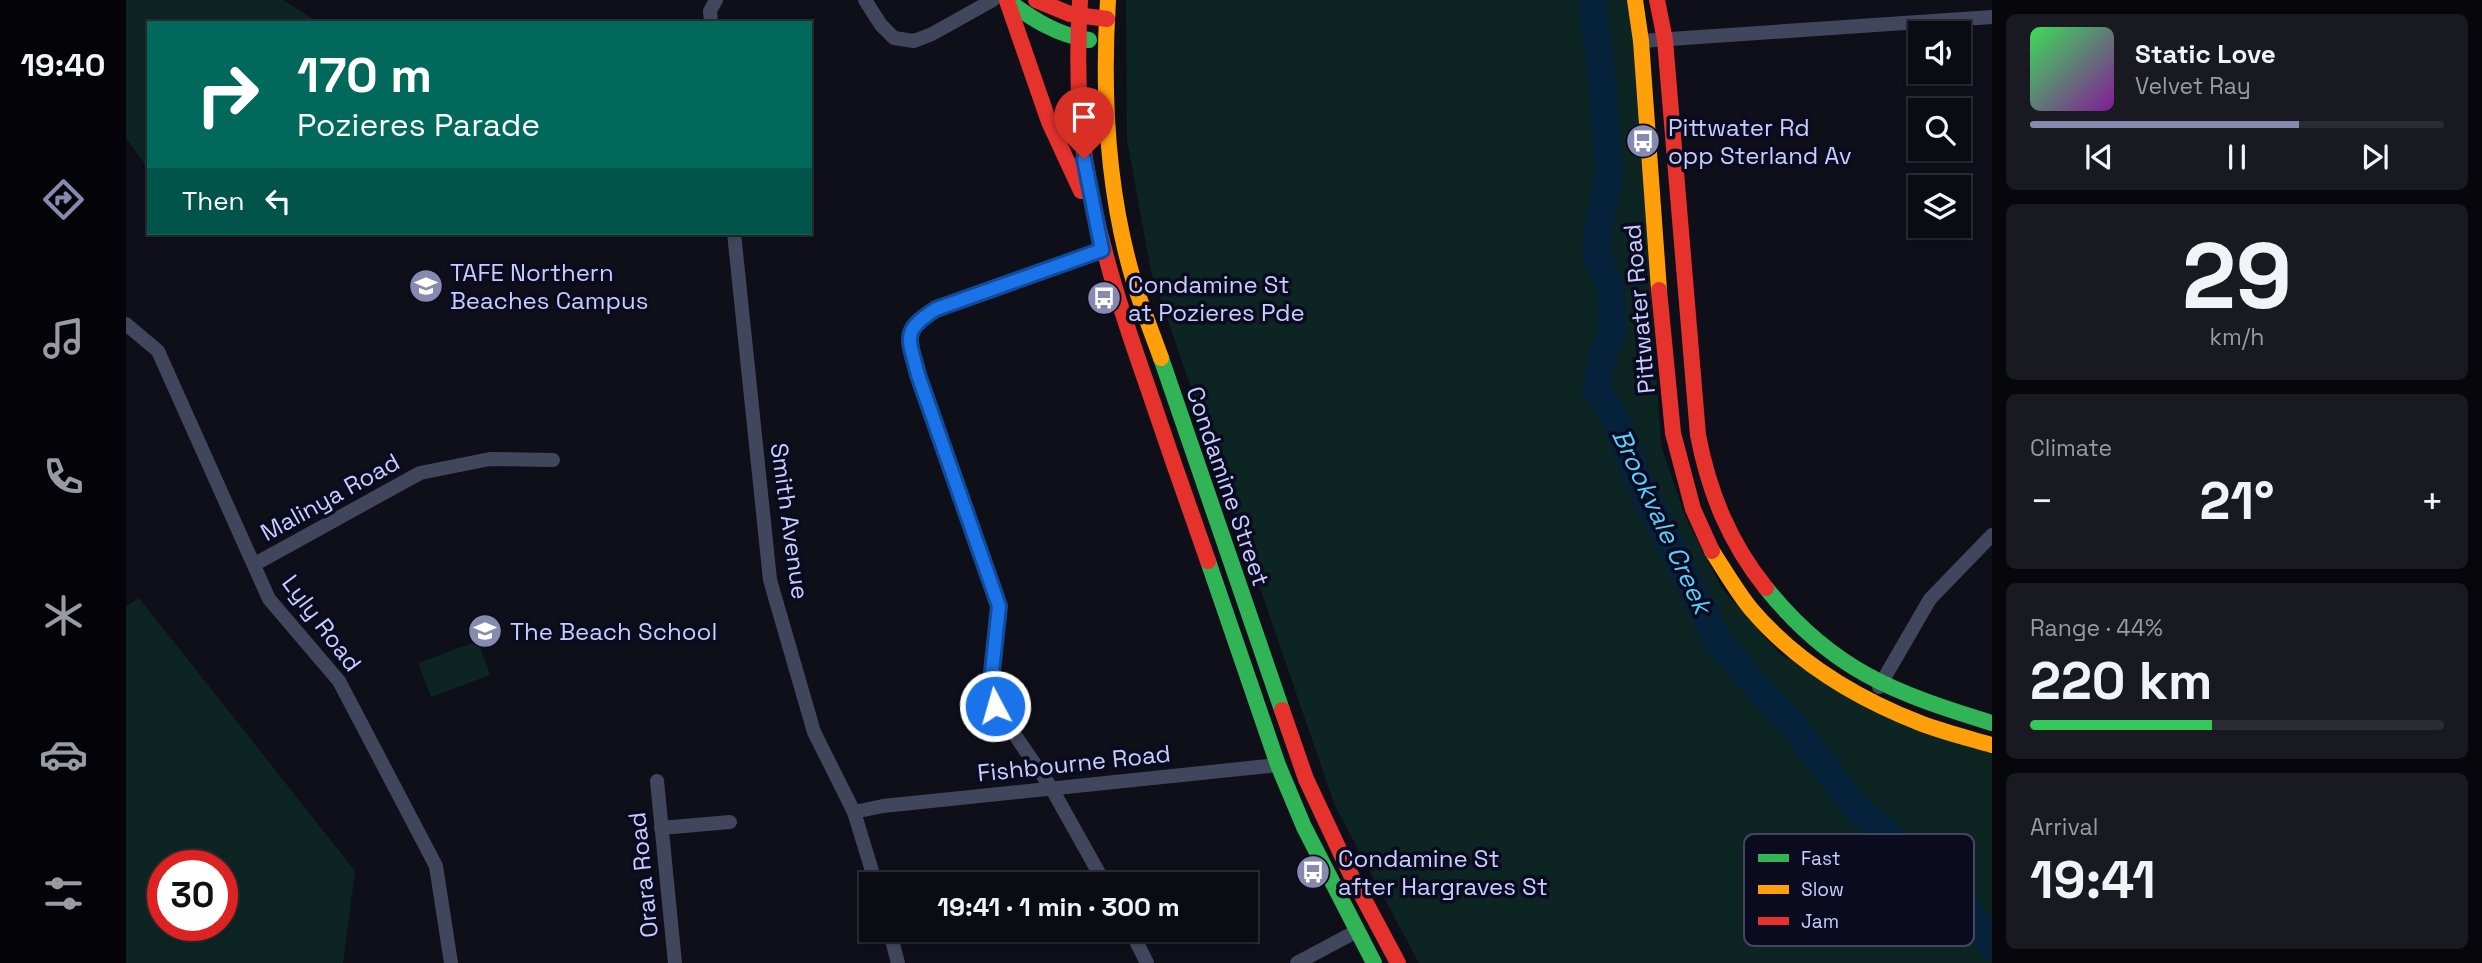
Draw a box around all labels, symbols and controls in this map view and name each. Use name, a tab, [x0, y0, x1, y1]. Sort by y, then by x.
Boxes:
map controls	[1908, 21, 1971, 238]
button: sound	[1908, 21, 1971, 84]
text: Static Love	[2135, 37, 2276, 71]
text: 170 m	[297, 44, 432, 106]
text: 19:40	[21, 45, 105, 85]
icon: right	[182, 49, 273, 140]
text: Velvet Ray	[2135, 71, 2251, 101]
pin	[1054, 87, 1114, 159]
icon: arrive	[1065, 98, 1103, 136]
button: search	[1908, 98, 1971, 161]
text: Pozieres Parade	[297, 105, 540, 145]
place label: Pittwater Rd opp Sterland Av	[1668, 112, 1852, 171]
bus stop icon: Pittwater Rd opp Sterland Av	[1624, 122, 1662, 160]
icon: previous	[2080, 138, 2118, 176]
icon: pause	[2218, 138, 2256, 176]
icon: next	[2356, 138, 2394, 176]
icon: directions	[39, 175, 88, 224]
button: layers	[1908, 175, 1971, 238]
icon: left	[259, 182, 297, 220]
text: Then	[182, 184, 245, 218]
text: 29	[2182, 218, 2292, 335]
street label: Pittwater Road	[1616, 223, 1662, 395]
place label: TAFE Northern Beaches Campus	[450, 257, 648, 316]
school or university icon: TAFE Northern Beaches Campus	[407, 267, 445, 305]
place label: Condamine St at Pozieres Pde	[1128, 269, 1305, 328]
bus stop icon: Condamine St at Pozieres Pde	[1085, 279, 1123, 317]
icon: music	[39, 314, 88, 363]
text: km/h	[2210, 322, 2264, 352]
street label: Condamine Street	[1179, 382, 1277, 590]
water label: Brookvale Creek	[1604, 423, 1721, 622]
text: Climate	[2030, 433, 2112, 463]
street label: Smith Avenue	[764, 441, 816, 601]
street label: Malinya Road	[255, 446, 405, 548]
icon: phone	[39, 452, 88, 501]
text: 21°	[2200, 468, 2274, 534]
text: −	[2030, 477, 2054, 525]
text: +	[2420, 477, 2444, 525]
street label: Lyly Road	[276, 568, 368, 678]
icon: climate	[39, 591, 88, 640]
school or university icon: The Beach School	[466, 612, 504, 650]
text: Range · 44%	[2030, 613, 2163, 643]
place label: The Beach School	[510, 616, 717, 647]
text: 220 km	[2030, 648, 2212, 714]
position arrow	[958, 669, 1032, 743]
icon: car	[39, 730, 88, 779]
street label: Fishbourne Road	[976, 737, 1172, 789]
street label: Orara Road	[621, 811, 665, 939]
text: Arrival	[2030, 812, 2098, 842]
legend	[1744, 834, 1974, 946]
place label: Condamine St after Hargraves St	[1338, 843, 1548, 902]
text: Fast	[1801, 846, 1841, 871]
text: 19:41	[2030, 847, 2156, 913]
speed limit sign: 30	[147, 850, 238, 941]
bus stop icon: Condamine St after Hargraves St	[1294, 853, 1332, 891]
icon: filters	[39, 869, 88, 918]
text: Slow	[1801, 877, 1844, 902]
text: 19:41 · 1 min · 300 m	[937, 890, 1180, 924]
text: Jam	[1801, 909, 1839, 934]

